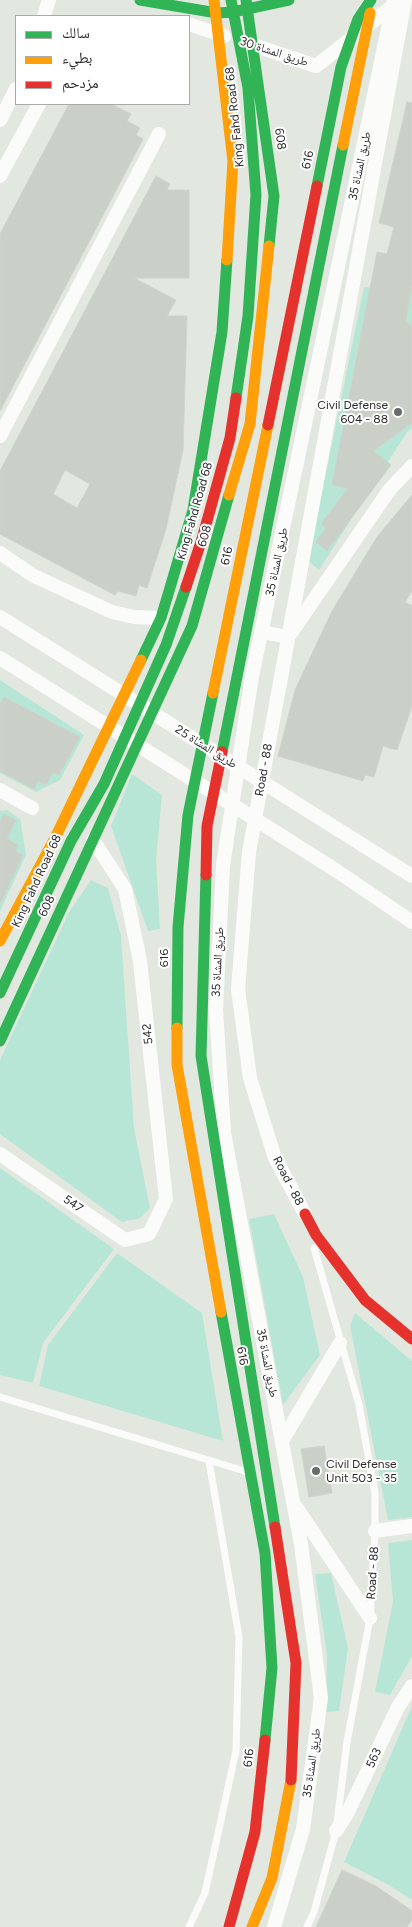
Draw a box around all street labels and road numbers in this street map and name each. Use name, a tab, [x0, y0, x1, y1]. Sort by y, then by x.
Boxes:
street label: طريق المشاة 30	[238, 34, 310, 70]
street label: King Fahd Road 68	[223, 66, 247, 168]
street label: 608	[271, 127, 289, 151]
street label: طريق المشاة 35	[346, 130, 374, 202]
street label: 616	[299, 149, 317, 171]
street label: King Fahd Road 68	[174, 461, 216, 561]
street label: 608	[195, 524, 215, 548]
street label: طريق المشاة 35	[263, 526, 291, 598]
street label: 616	[218, 545, 236, 567]
street label: طريق المشاة 25	[172, 722, 240, 772]
street label: Road - 88	[252, 743, 276, 797]
street label: King Fahd Road 68	[9, 832, 65, 930]
street label: 608	[36, 893, 58, 919]
street label: طريق المشاة 35	[209, 927, 227, 997]
street label: 616	[157, 949, 171, 967]
street label: 542	[140, 1023, 156, 1045]
street label: Road - 88	[269, 1154, 307, 1208]
street label: 547	[60, 1192, 86, 1216]
street label: طريق المشاة 35	[253, 1327, 281, 1399]
street label: 616	[233, 1346, 251, 1366]
street label: Road - 88	[364, 1546, 382, 1600]
street label: طريق المشاة 35	[300, 1727, 324, 1799]
street label: 563	[363, 1746, 385, 1770]
street label: 616	[241, 1748, 257, 1768]

